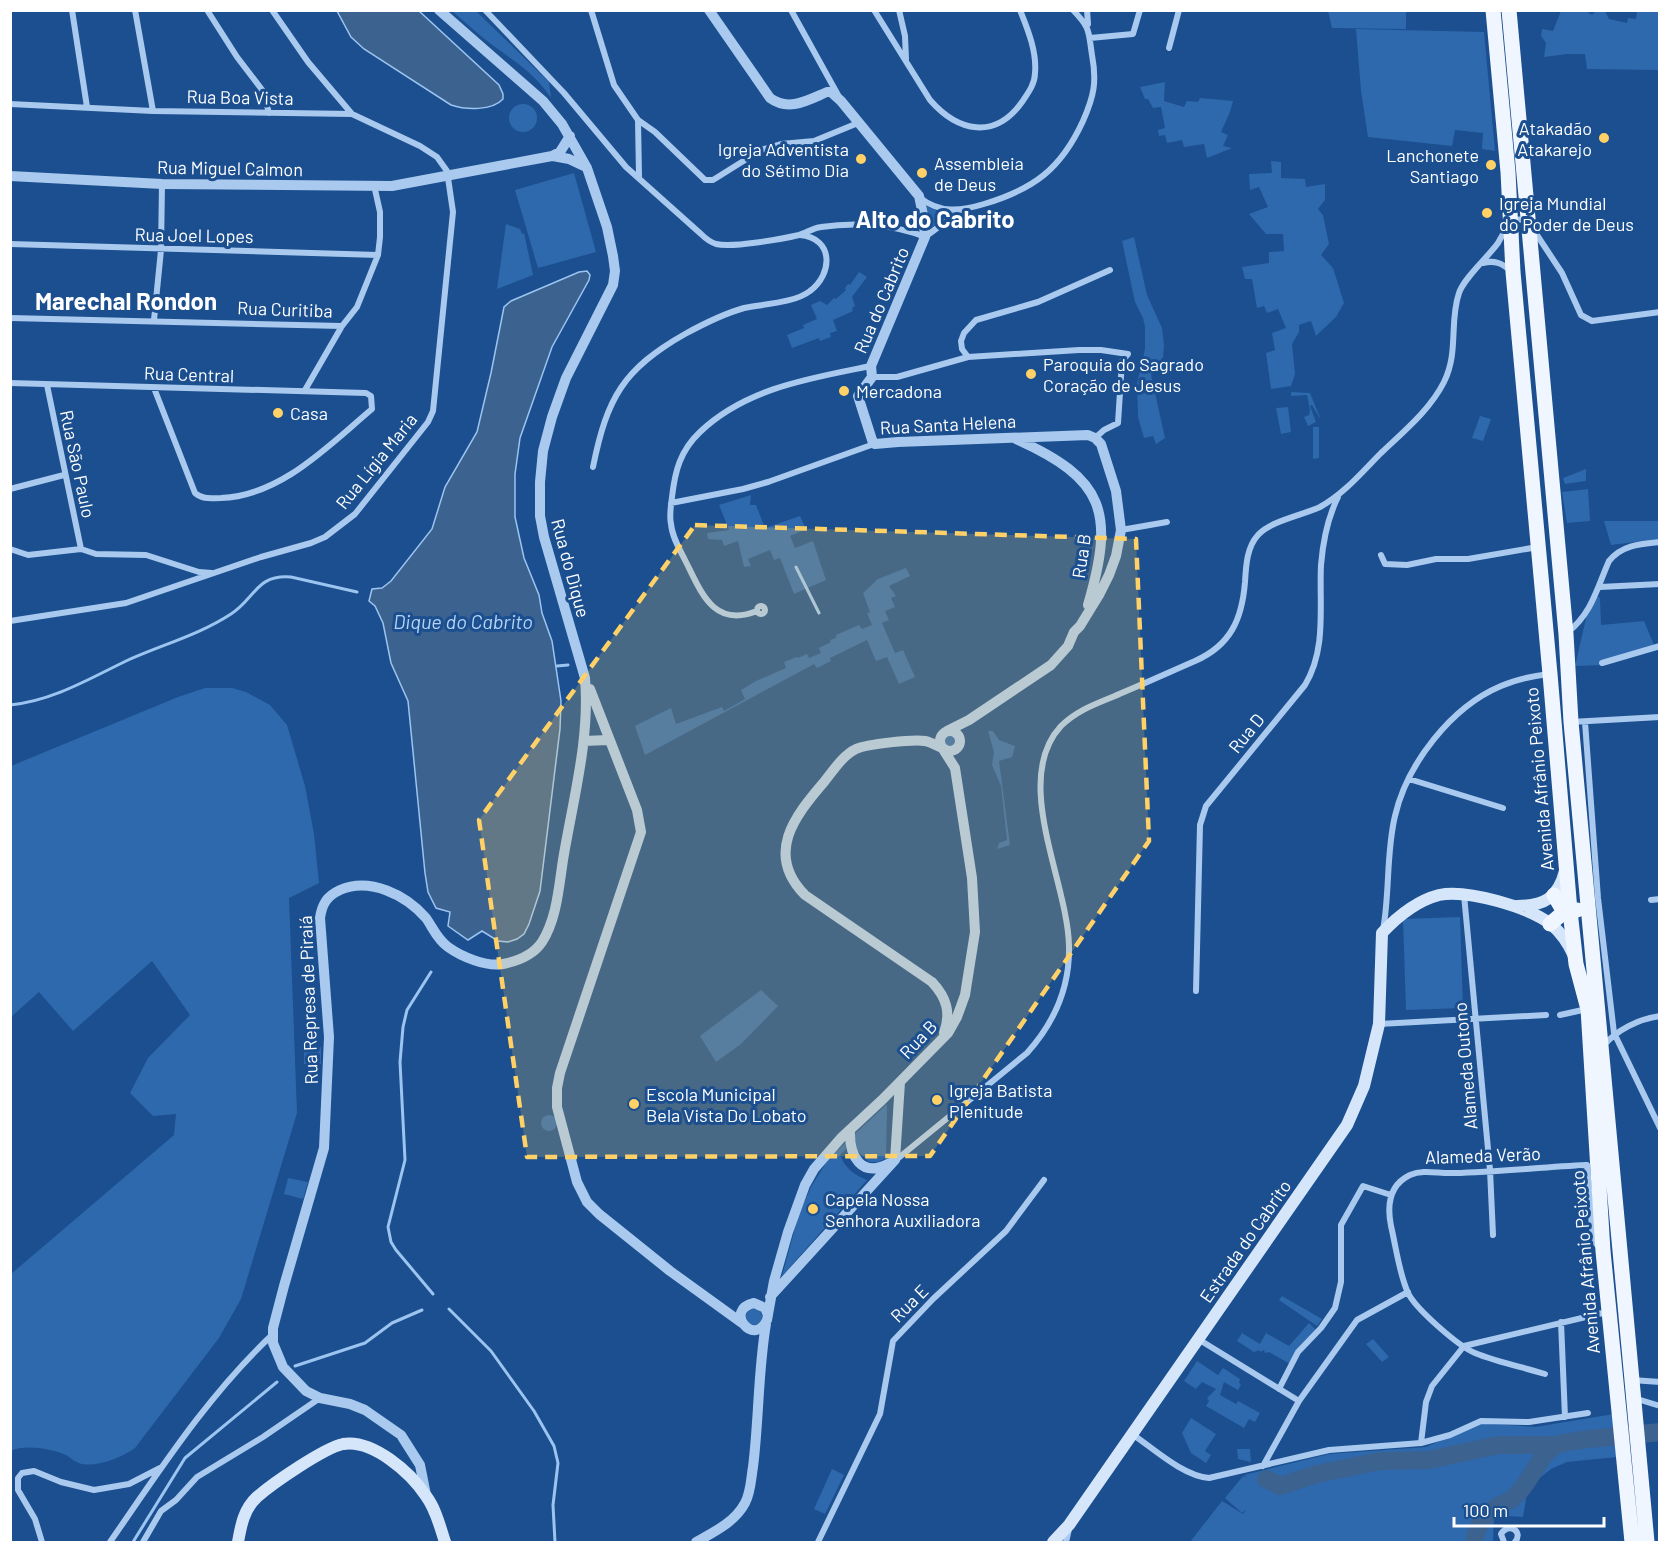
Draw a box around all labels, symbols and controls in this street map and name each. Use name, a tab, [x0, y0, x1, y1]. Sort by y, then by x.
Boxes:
street label: Rua Boa Vista	[186, 85, 294, 109]
place label: Atakadão Atakarejo	[1517, 117, 1592, 160]
marker: Atakadão Atakarejo	[1597, 131, 1611, 145]
place label: Igreja Adventista do Sétimo Dia	[718, 138, 849, 181]
place label: Lanchonete Santiago	[1386, 144, 1479, 187]
marker: Igreja Adventista do Sétimo Dia	[854, 152, 868, 166]
place label: Assembleia de Deus	[934, 152, 1024, 195]
street label: Rua Miguel Calmon	[157, 156, 303, 180]
marker: Lanchonete Santiago	[1484, 158, 1498, 172]
marker: Assembleia de Deus	[915, 166, 929, 180]
place label: Igreja Mundial do Poder de Deus	[1499, 192, 1634, 235]
district label: Alto do Cabrito	[855, 204, 1015, 233]
marker: Igreja Mundial do Poder de Deus	[1480, 206, 1494, 220]
street label: Rua Joel Lopes	[134, 223, 254, 247]
street label: Rua do Cabrito	[849, 243, 913, 357]
district label: Marechal Rondon	[35, 286, 217, 315]
street label: Rua Curitiba	[237, 296, 333, 322]
place label: Paroquia do Sagrado Coração de Jesus	[1043, 353, 1204, 396]
street label: Rua Central	[144, 361, 234, 387]
marker: Paroquia do Sagrado Coração de Jesus	[1024, 367, 1038, 381]
place label: Mercadona	[856, 380, 942, 402]
marker: Mercadona	[837, 384, 851, 398]
place label: Casa	[290, 402, 328, 424]
marker: Casa	[271, 406, 285, 420]
street label: Rua São Paulo	[56, 408, 100, 520]
street label: Rua Lígia Maria	[331, 409, 421, 513]
street label: Rua Santa Helena	[879, 409, 1017, 439]
street label: Rua do Dique	[547, 516, 595, 620]
street label: Rua B	[1067, 532, 1095, 580]
water label: Dique do Cabrito	[393, 609, 533, 633]
street label: Avenida Afrânio Peixoto	[1520, 686, 1558, 872]
street label: Rua D	[1223, 709, 1269, 757]
street label: Rua Represa de Piraiá	[294, 915, 322, 1085]
street label: Alameda Outono	[1448, 1001, 1482, 1131]
street label: Rua B	[895, 1015, 941, 1063]
place label: Igreja Batista Plenitude	[949, 1079, 1052, 1122]
place label: Escola Municipal Bela Vista Do Lobato	[646, 1083, 807, 1126]
marker: Igreja Batista Plenitude	[930, 1093, 944, 1107]
marker: Escola Municipal Bela Vista Do Lobato	[627, 1097, 641, 1111]
street label: Alameda Verão	[1425, 1142, 1541, 1168]
street label: Avenida Afrânio Peixoto	[1566, 1169, 1604, 1355]
street label: Estrada do Cabrito	[1194, 1175, 1296, 1307]
place label: Capela Nossa Senhora Auxiliadora	[825, 1188, 981, 1231]
marker: Capela Nossa Senhora Auxiliadora	[806, 1202, 820, 1216]
street label: Rua E	[886, 1280, 932, 1326]
scale bar	[1454, 1490, 1604, 1528]
text: 100 m	[1463, 1499, 1508, 1521]

